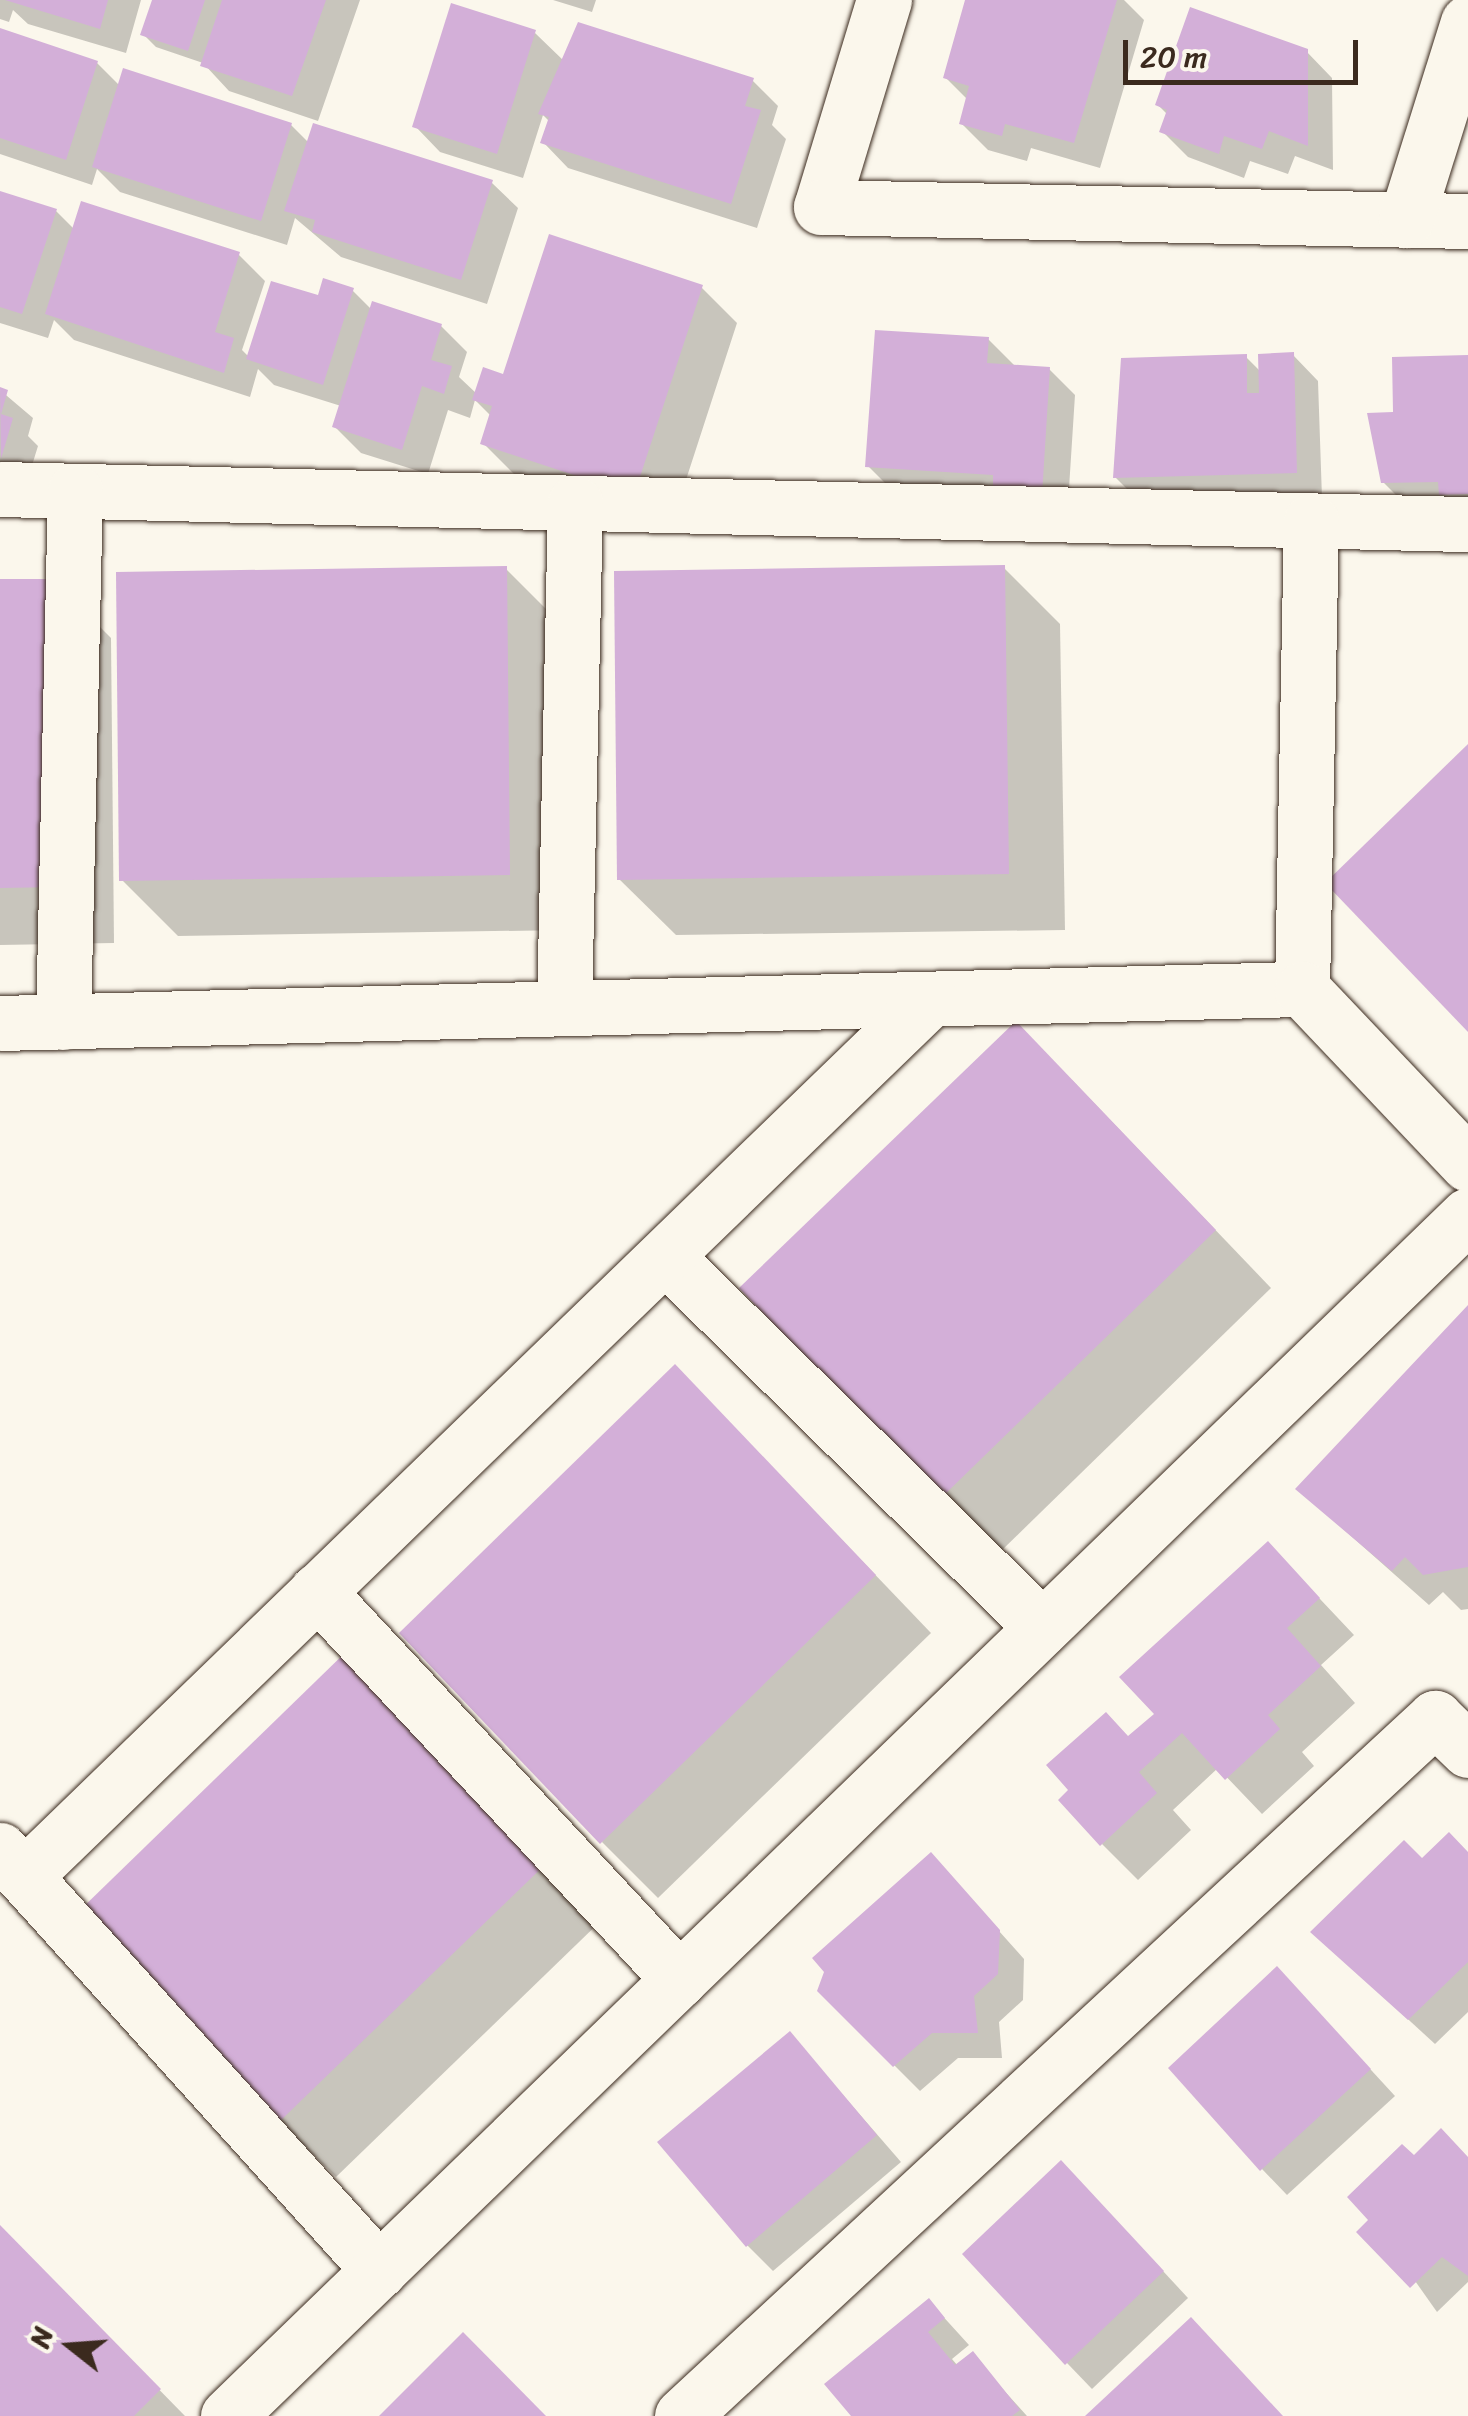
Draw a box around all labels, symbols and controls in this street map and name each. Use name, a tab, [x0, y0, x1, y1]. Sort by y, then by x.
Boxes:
scale bar	[1128, 20, 1363, 82]
text: 20 m	[1140, 30, 1207, 84]
north arrow	[20, 2296, 120, 2396]
text: N	[15, 2321, 67, 2354]

